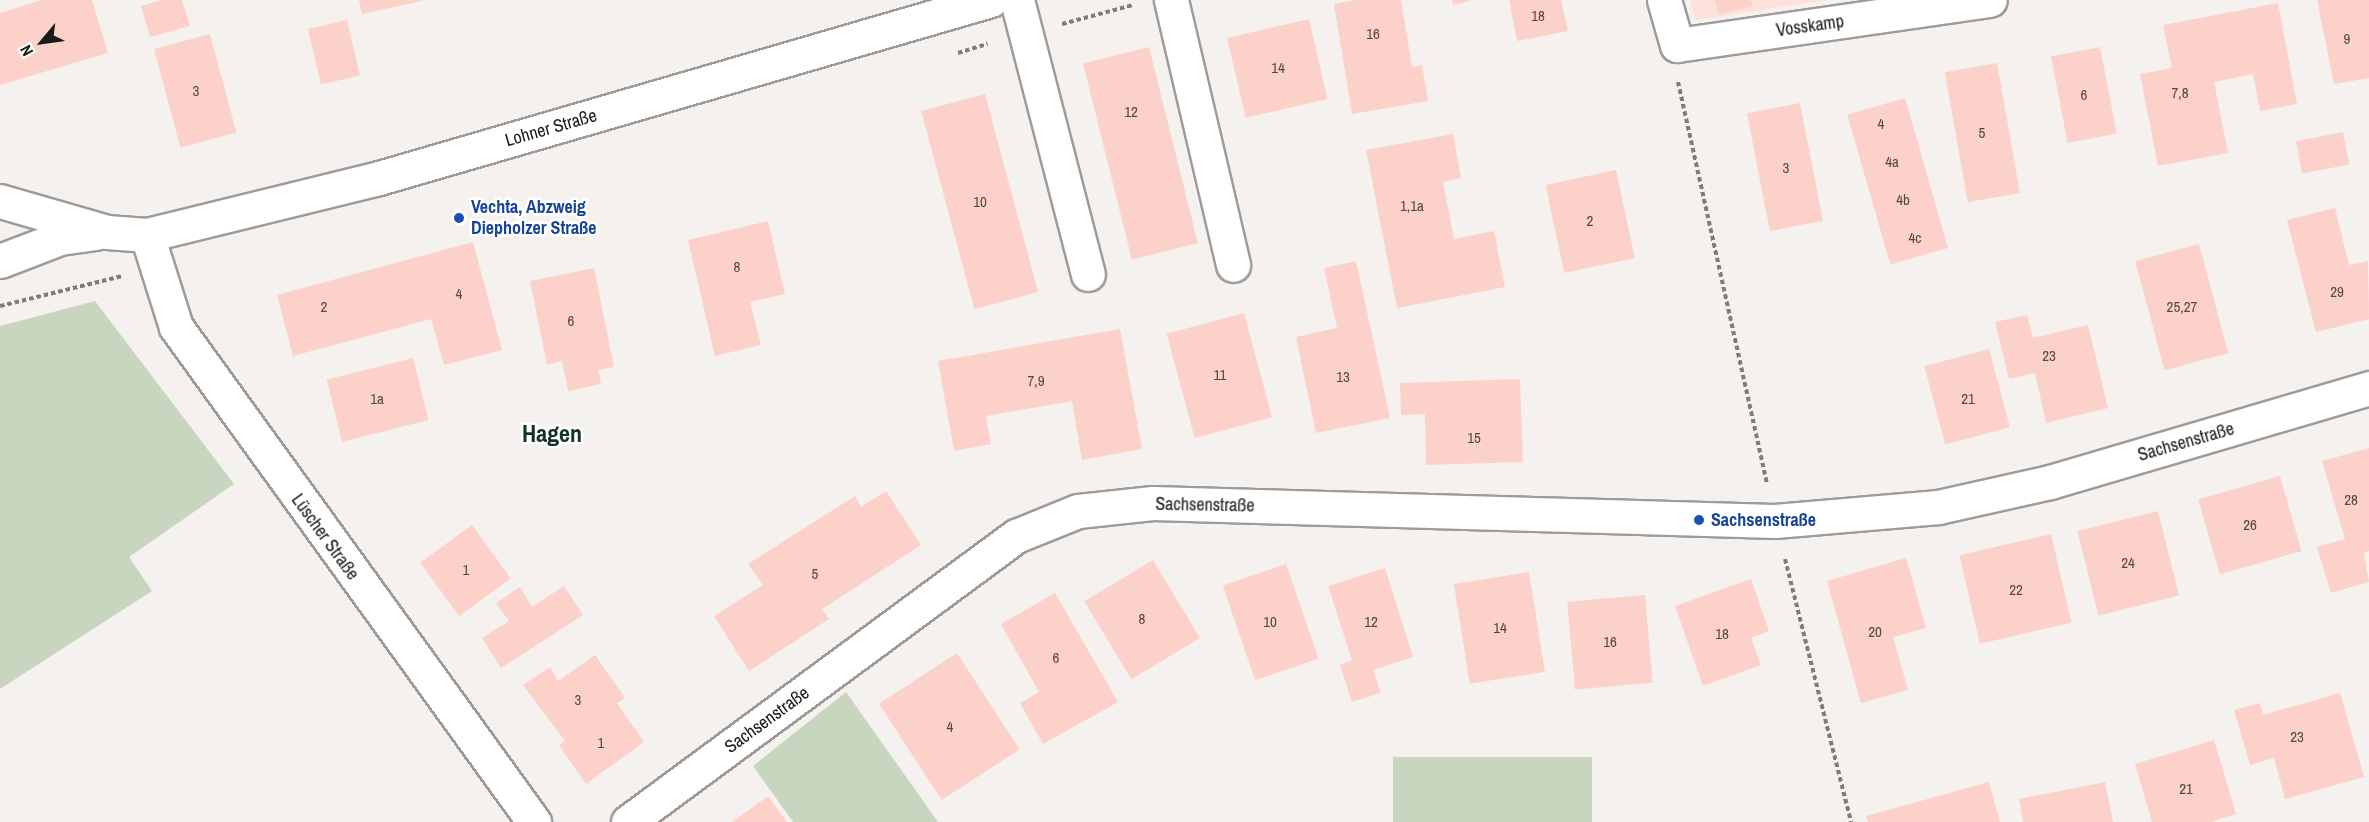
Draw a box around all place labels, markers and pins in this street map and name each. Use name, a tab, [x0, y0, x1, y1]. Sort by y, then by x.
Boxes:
place label: Vechta, Abzweig Diepholzer Straße	[471, 197, 596, 240]
marker: Vechta, Abzweig Diepholzer Straße	[452, 211, 466, 225]
place label: Sachsenstraße	[1711, 509, 1816, 531]
marker: Sachsenstraße	[1692, 513, 1706, 527]

